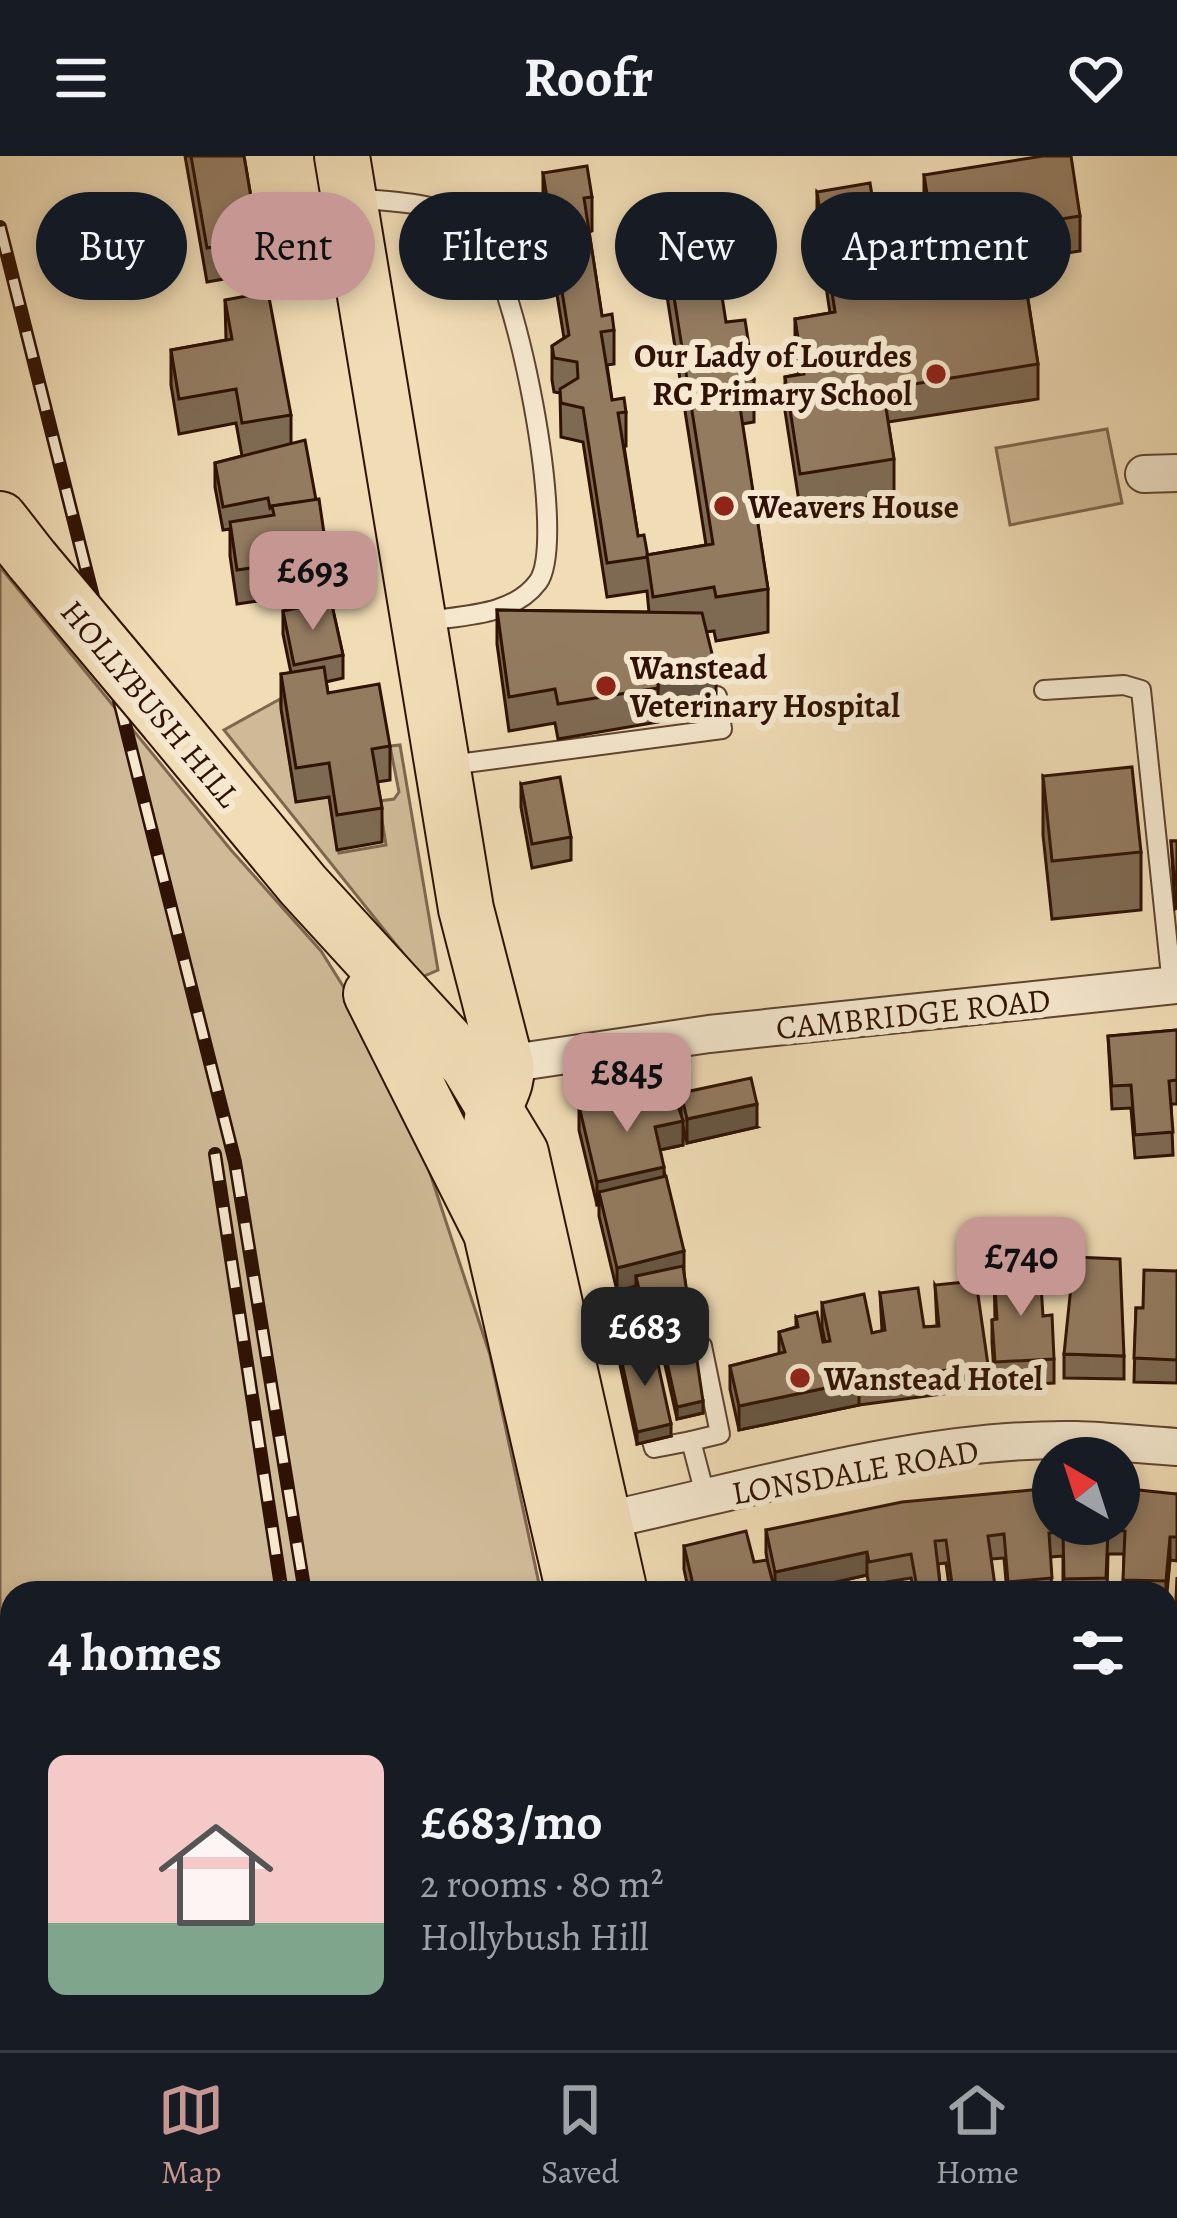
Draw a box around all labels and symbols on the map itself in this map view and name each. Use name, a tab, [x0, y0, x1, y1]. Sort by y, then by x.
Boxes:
place label: Our Lady of Lourdes RC Primary School	[634, 333, 912, 416]
marker: Our Lady of Lourdes RC Primary School	[923, 361, 949, 387]
place label: Weavers House	[747, 484, 959, 529]
marker: Weavers House	[711, 493, 737, 519]
pin: £693	[242, 531, 384, 633]
street label: HOLLYBUSH HILL	[51, 590, 251, 817]
place label: Wanstead Veterinary Hospital	[629, 645, 900, 728]
marker: Wanstead Veterinary Hospital	[593, 673, 619, 699]
street label: CAMBRIDGE ROAD	[774, 977, 1053, 1050]
pin: £845	[556, 1033, 698, 1135]
pin: £740	[950, 1217, 1092, 1319]
pin: £683	[574, 1287, 716, 1389]
place label: Wanstead Hotel	[823, 1356, 1043, 1401]
marker: Wanstead Hotel	[787, 1365, 813, 1391]
street label: LONSDALE ROAD	[728, 1428, 982, 1515]
north arrow	[1032, 1437, 1140, 1545]

